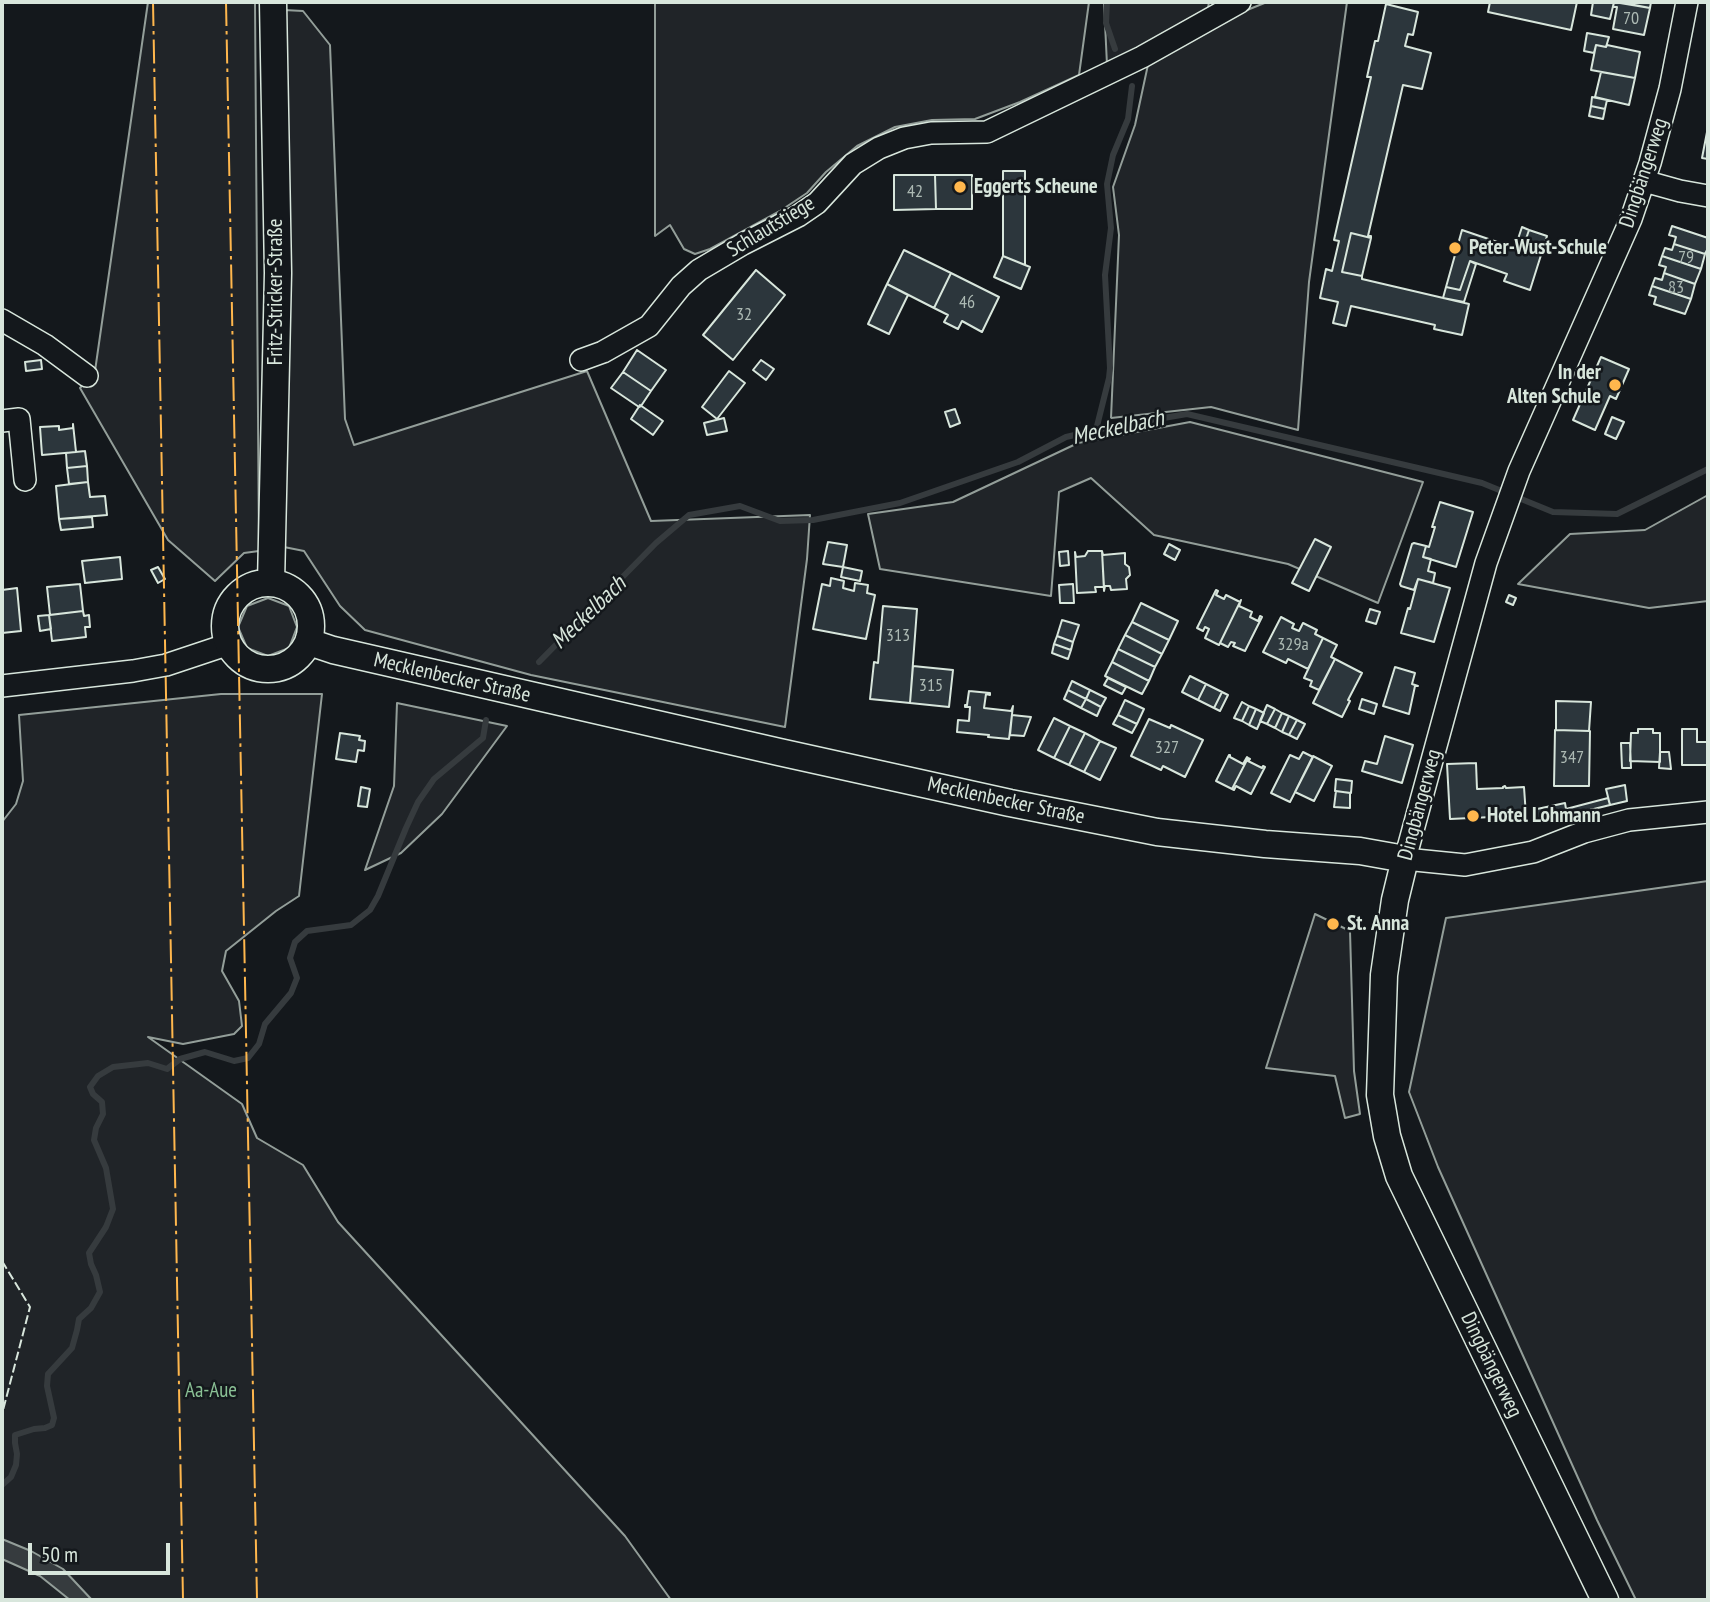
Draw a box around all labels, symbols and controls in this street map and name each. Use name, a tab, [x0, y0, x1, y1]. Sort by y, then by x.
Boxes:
house number: 70	[1623, 8, 1639, 30]
street label: Dingbängerweg	[1614, 115, 1674, 231]
place label: Eggerts Scheune	[974, 174, 1098, 200]
marker: Eggerts Scheune	[952, 179, 968, 195]
house number: 42	[907, 181, 923, 203]
street label: Schlautstiege	[723, 191, 819, 263]
street label: Fritz-Stricker-Straße	[263, 219, 289, 365]
place label: Peter-Wust-Schule	[1469, 235, 1607, 261]
marker: Peter-Wust-Schule	[1447, 240, 1463, 256]
house number: 79	[1678, 247, 1694, 269]
house number: 83	[1668, 277, 1684, 299]
house number: 46	[959, 292, 975, 314]
house number: 32	[736, 304, 752, 326]
place label: In der Alten Schule	[1507, 360, 1601, 410]
marker: In der Alten Schule	[1607, 377, 1623, 393]
water label: Meckelbach	[1070, 405, 1166, 451]
water label: Meckelbach	[546, 571, 632, 655]
house number: 313	[886, 625, 910, 647]
house number: 329a	[1277, 634, 1309, 656]
street label: Mecklenbecker Straße	[371, 648, 533, 708]
house number: 315	[919, 675, 943, 697]
house number: 327	[1155, 737, 1179, 759]
street label: Dingbängerweg	[1393, 747, 1447, 863]
house number: 347	[1560, 747, 1584, 769]
street label: Mecklenbecker Straße	[925, 772, 1087, 830]
place label: Hotel Lohmann	[1487, 803, 1601, 829]
marker: Hotel Lohmann	[1465, 808, 1481, 824]
place label: St. Anna	[1347, 911, 1409, 937]
marker: St. Anna	[1325, 916, 1341, 932]
street label: Dingbängerweg	[1455, 1308, 1527, 1422]
park label: Aa-Aue	[185, 1378, 237, 1404]
scale bar	[32, 1528, 173, 1572]
text: 50 m	[41, 1541, 78, 1568]

